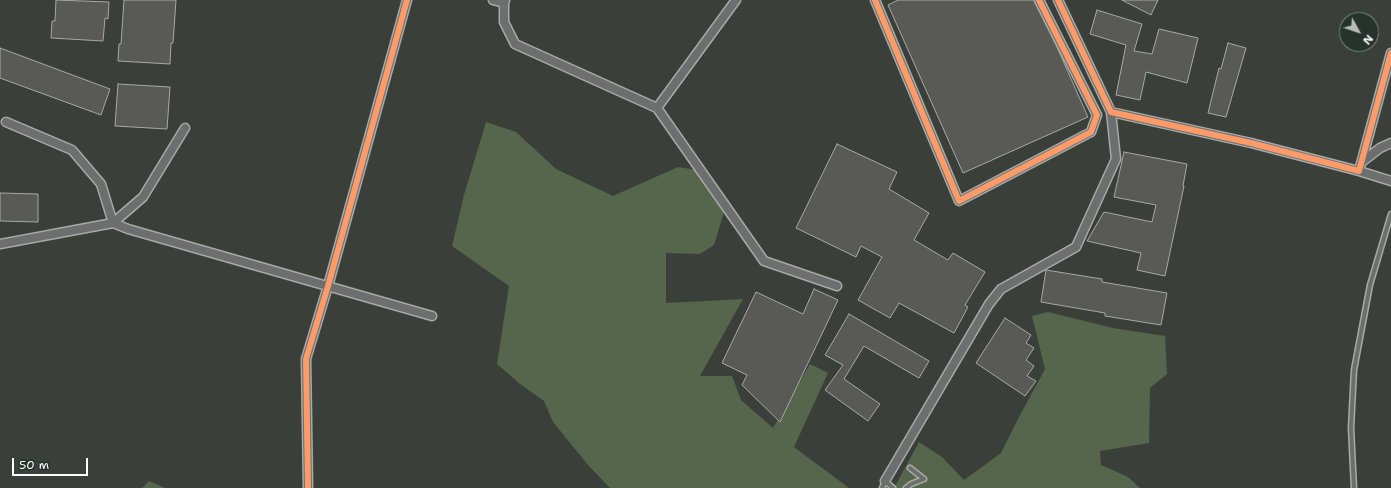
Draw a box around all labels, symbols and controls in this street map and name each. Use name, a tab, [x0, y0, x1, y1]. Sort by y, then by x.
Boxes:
north arrow	[1339, 12, 1379, 52]
text: N	[1359, 31, 1376, 48]
scale bar	[14, 450, 90, 476]
text: 50 m	[19, 457, 49, 473]

